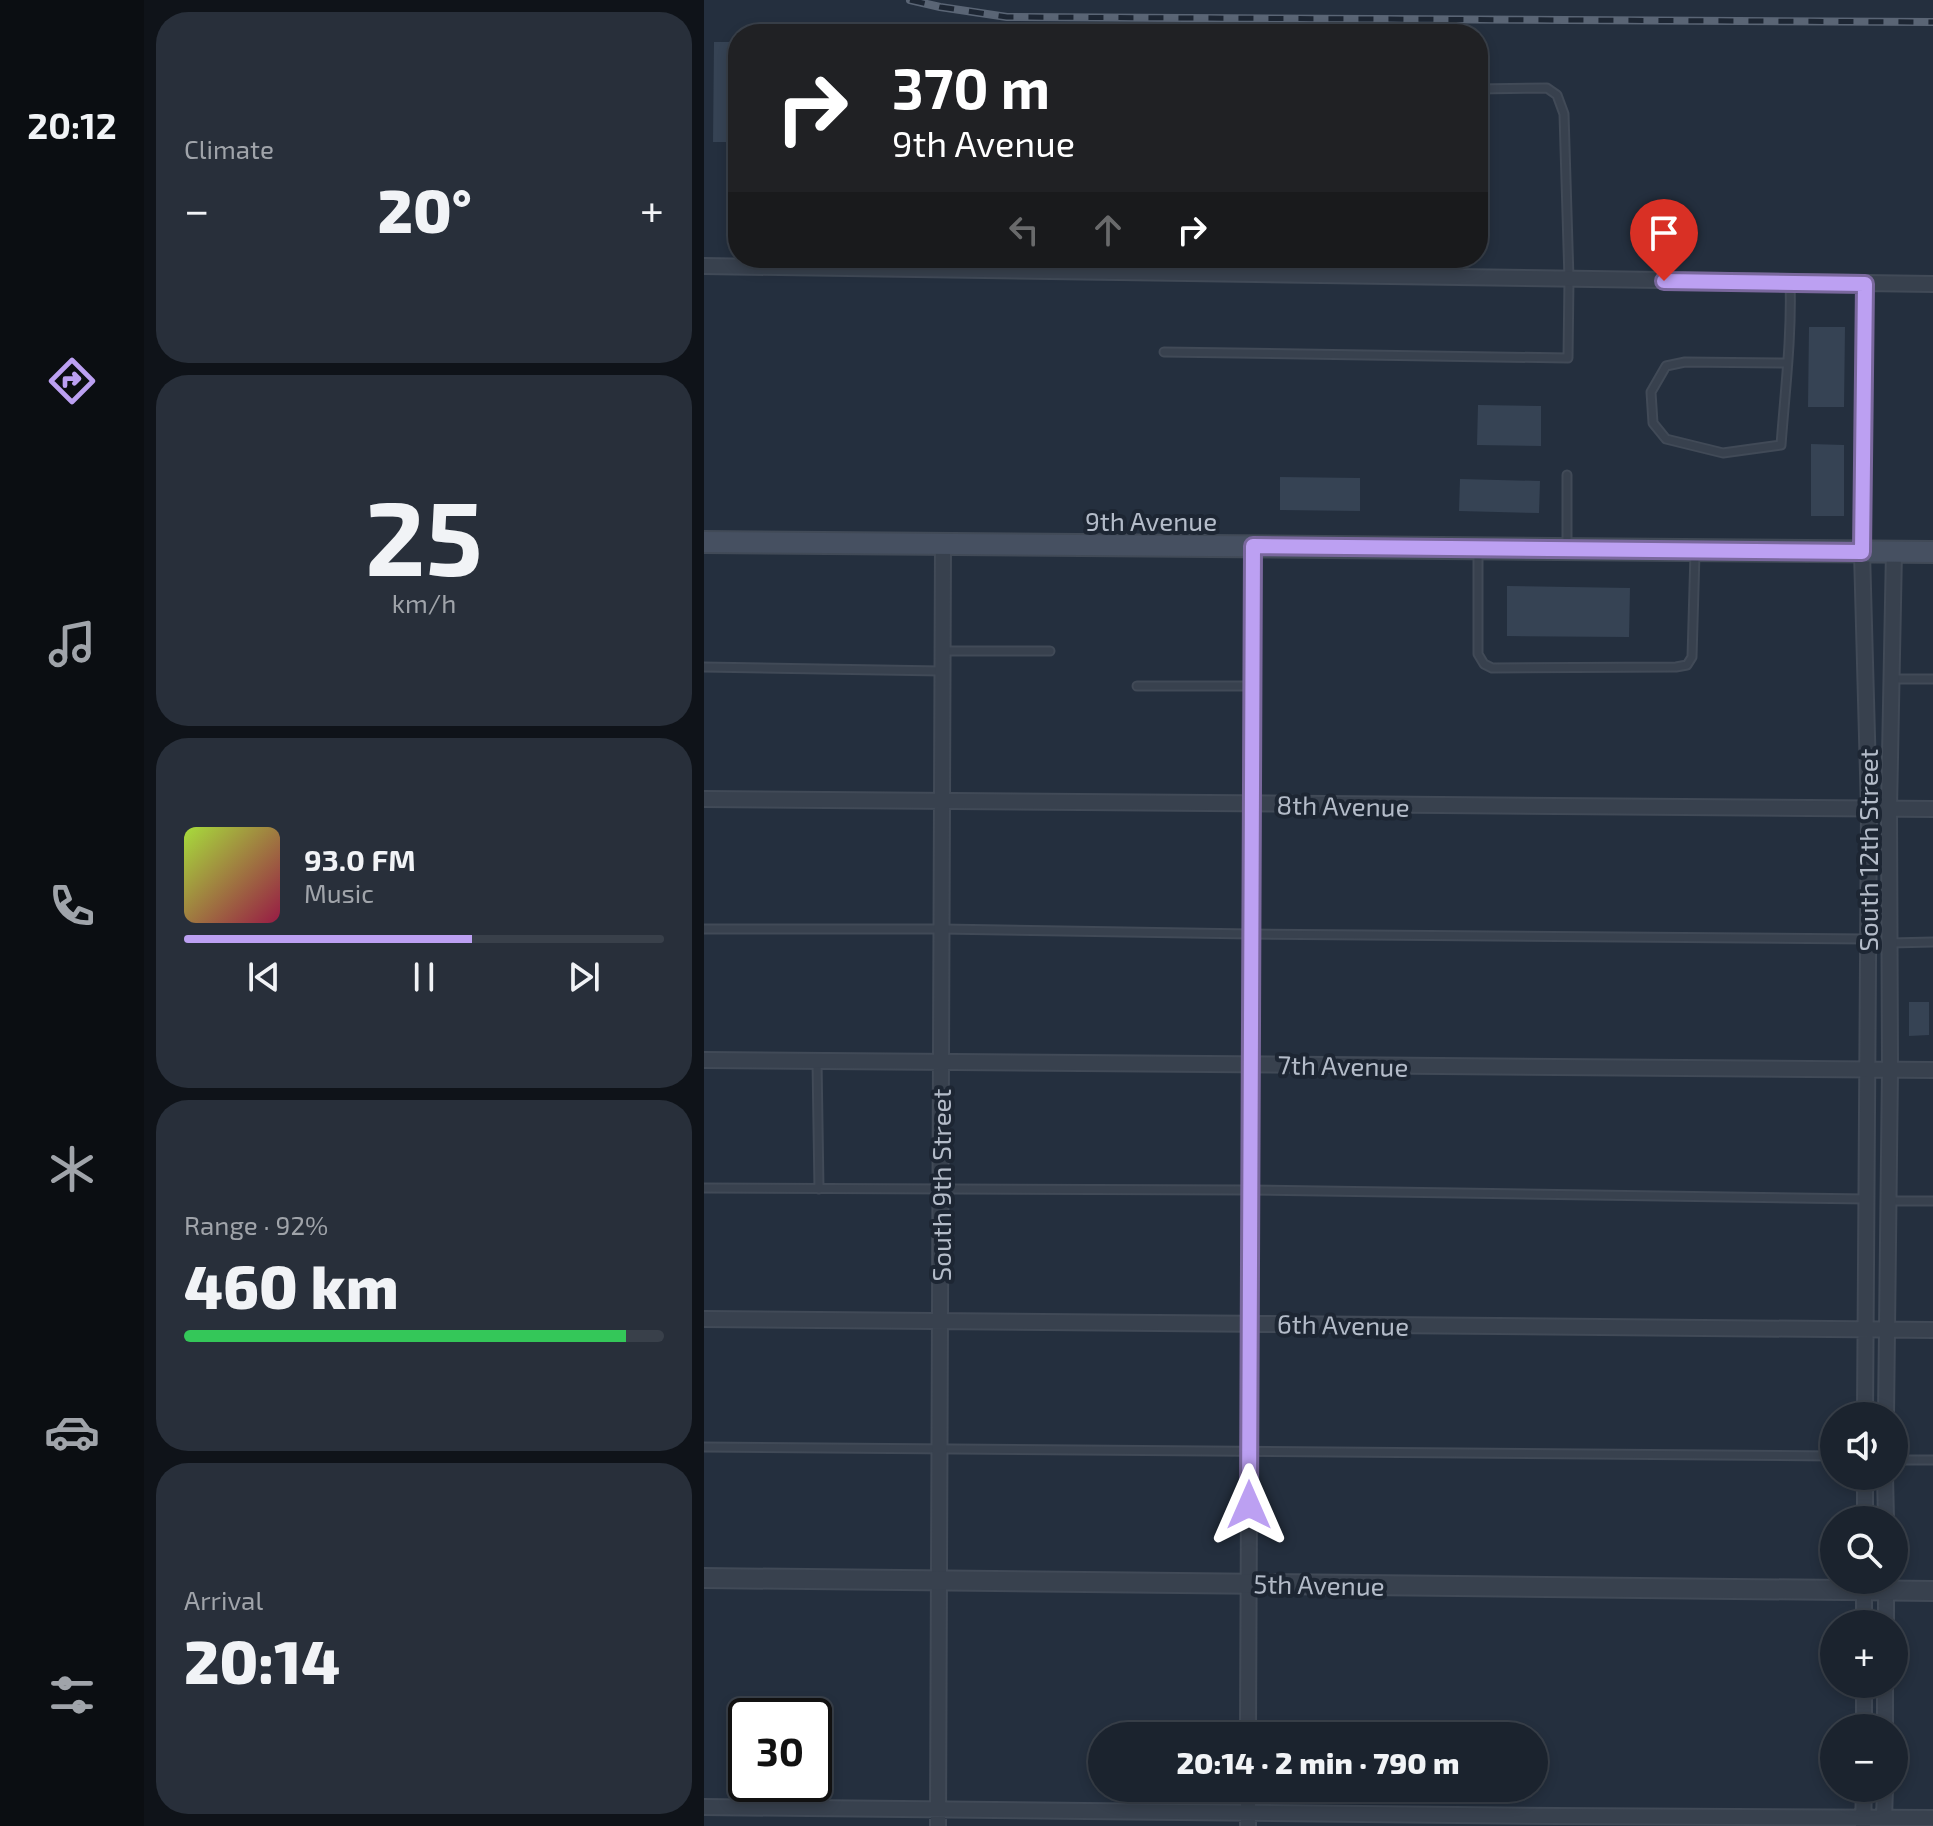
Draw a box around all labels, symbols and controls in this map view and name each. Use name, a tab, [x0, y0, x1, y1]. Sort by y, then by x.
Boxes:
text: 370 m	[892, 53, 1050, 120]
icon: right	[760, 56, 864, 160]
text: 20:12	[27, 103, 117, 146]
text: 9th Avenue	[892, 121, 1075, 164]
text: Climate	[184, 133, 274, 164]
text: 20°	[378, 173, 472, 245]
text: −	[184, 182, 210, 235]
text: +	[640, 182, 664, 235]
pin	[1630, 199, 1698, 281]
icon: left	[1002, 208, 1046, 252]
icon: ahead	[1086, 208, 1130, 252]
icon: right	[1170, 208, 1214, 252]
icon: arrive	[1642, 211, 1686, 255]
icon: directions	[44, 353, 100, 409]
text: 25	[365, 472, 483, 597]
street label: 9th Avenue	[1085, 505, 1217, 536]
text: km/h	[392, 587, 456, 618]
icon: music	[44, 616, 100, 672]
street label: South 12th Street	[1852, 748, 1883, 952]
street label: 8th Avenue	[1276, 788, 1410, 822]
text: 93.0 FM	[304, 841, 416, 877]
text: Music	[304, 877, 374, 908]
icon: phone	[44, 878, 100, 934]
icon: previous	[242, 955, 286, 999]
icon: pause	[402, 955, 446, 999]
icon: next	[562, 955, 606, 999]
street label: 7th Avenue	[1277, 1048, 1409, 1082]
street label: South 9th Street	[925, 1088, 956, 1281]
icon: climate	[44, 1141, 100, 1197]
text: Range · 92%	[184, 1209, 328, 1240]
text: 460 km	[184, 1249, 399, 1321]
street label: 6th Avenue	[1277, 1307, 1409, 1341]
map controls	[1820, 1402, 1908, 1802]
button: sound	[1820, 1402, 1908, 1490]
icon: car	[44, 1404, 100, 1460]
position arrow	[1207, 1463, 1291, 1547]
button: search	[1820, 1506, 1908, 1594]
street label: 5th Avenue	[1253, 1567, 1385, 1601]
text: Arrival	[184, 1584, 263, 1615]
button: +	[1820, 1610, 1908, 1698]
text: 20:14	[184, 1624, 340, 1696]
icon: filters	[44, 1667, 100, 1723]
speed limit sign: 30	[728, 1698, 832, 1802]
button: −	[1820, 1714, 1908, 1802]
text: 20:14 · 2 min · 790 m	[1176, 1744, 1460, 1780]

